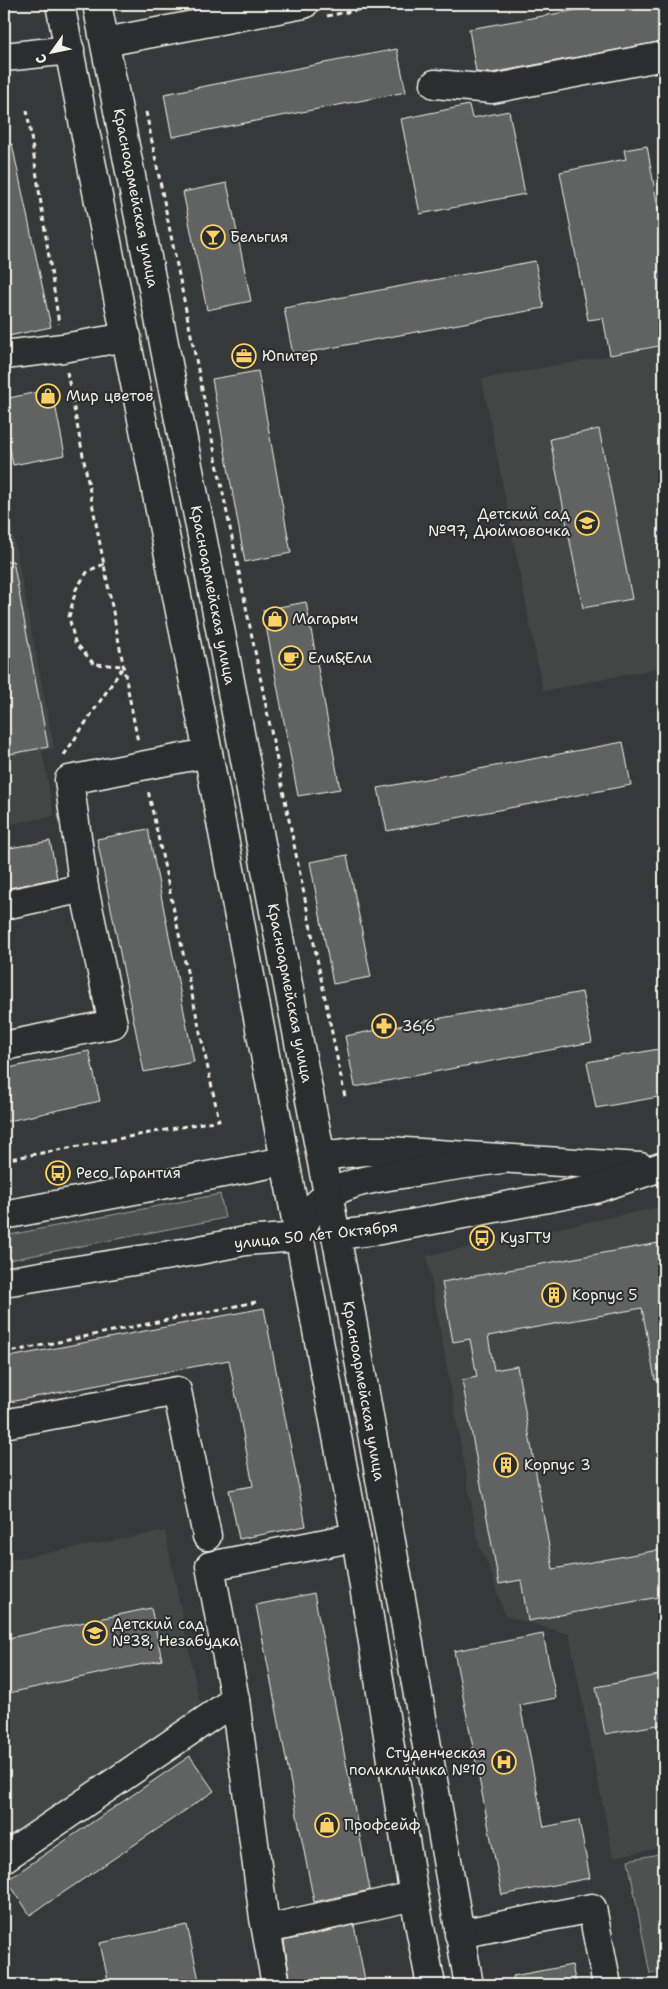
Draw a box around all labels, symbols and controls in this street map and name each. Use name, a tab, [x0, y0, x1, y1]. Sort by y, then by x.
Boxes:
north arrow	[28, 28, 78, 78]
text: С	[31, 51, 51, 68]
street label: Красноармейская улица	[109, 107, 163, 290]
bar icon: Бельгия	[200, 224, 226, 250]
place label: Бельгия	[230, 227, 288, 247]
office icon: Юпитер	[231, 343, 257, 369]
place label: Юпитер	[262, 346, 318, 366]
shop icon: Мир цветов	[35, 383, 61, 409]
place label: Мир цветов	[66, 386, 154, 406]
street label: Красноармейская улица	[186, 504, 240, 687]
place label: Детский сад №97, Дюймовочка	[428, 504, 571, 541]
school or university icon: Детский сад №97, Дюймовочка	[574, 510, 600, 536]
shop icon: Магарыч	[262, 606, 288, 632]
place label: Магарыч	[292, 609, 358, 629]
cafe icon: Ели&Ели	[278, 645, 304, 671]
place label: Ели&Ели	[308, 648, 372, 668]
street label: Красноармейская улица	[263, 902, 317, 1085]
pharmacy icon: 36,6	[371, 1013, 397, 1039]
place label: 36,6	[402, 1016, 435, 1036]
bus stop icon: Ресо Гарантия	[45, 1160, 71, 1186]
place label: Ресо Гарантия	[76, 1163, 181, 1183]
street label: улица 50 лет Октября	[233, 1216, 399, 1254]
bus stop icon: КузГТУ	[469, 1225, 495, 1251]
place label: КузГТУ	[500, 1228, 551, 1248]
building icon: Корпус 5	[541, 1282, 567, 1308]
place label: Корпус 5	[572, 1285, 637, 1305]
street label: Красноармейская улица	[338, 1299, 390, 1483]
building icon: Корпус 3	[493, 1452, 519, 1478]
place label: Корпус 3	[524, 1455, 591, 1475]
place label: Детский сад №38, Незабудка	[112, 1614, 239, 1651]
school or university icon: Детский сад №38, Незабудка	[82, 1620, 108, 1646]
place label: Студенческая поликлиника №10	[349, 1743, 486, 1780]
hospital icon: Студенческая поликлиника №10	[491, 1749, 517, 1775]
shop icon: Профсейф	[314, 1812, 340, 1838]
place label: Профсейф	[344, 1815, 421, 1835]

